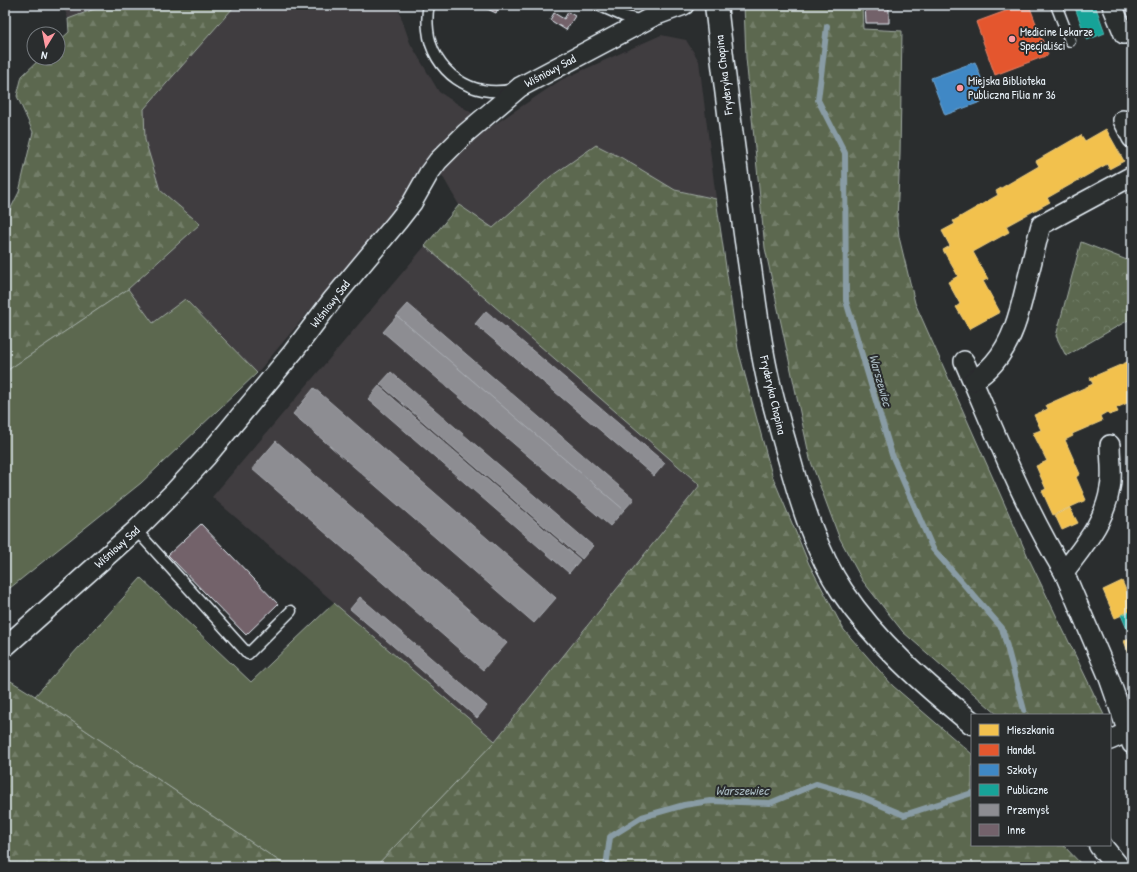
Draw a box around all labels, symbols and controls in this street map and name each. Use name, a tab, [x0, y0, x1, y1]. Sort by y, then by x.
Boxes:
place label: Medicine Lekarze Specjaliści	[1020, 23, 1093, 54]
north arrow	[26, 26, 66, 66]
street label: Fryderyka Chopina	[710, 34, 737, 117]
marker: Medicine Lekarze Specjaliści	[1007, 34, 1017, 44]
text: N	[40, 48, 48, 63]
street label: Wiśniowy Sad	[521, 50, 579, 91]
place label: Miejska Biblioteka Publiczna Filia nr 36	[968, 72, 1056, 103]
marker: Miejska Biblioteka Publiczna Filia nr 36	[955, 83, 965, 93]
street label: Wiśniowy Sad	[306, 276, 354, 331]
water label: Warszewiec	[865, 352, 897, 410]
street label: Fryderyka Chopina	[756, 353, 791, 436]
street label: Wiśniowy Sad	[90, 521, 143, 572]
legend	[971, 714, 1111, 846]
text: Mieszkania	[1007, 721, 1054, 738]
text: Handel	[1007, 741, 1036, 758]
text: Szkoły	[1007, 761, 1037, 778]
water label: Warszewiec	[715, 781, 770, 799]
text: Publiczne	[1007, 781, 1049, 798]
text: Przemysł	[1007, 801, 1050, 818]
text: Inne	[1007, 821, 1026, 838]

